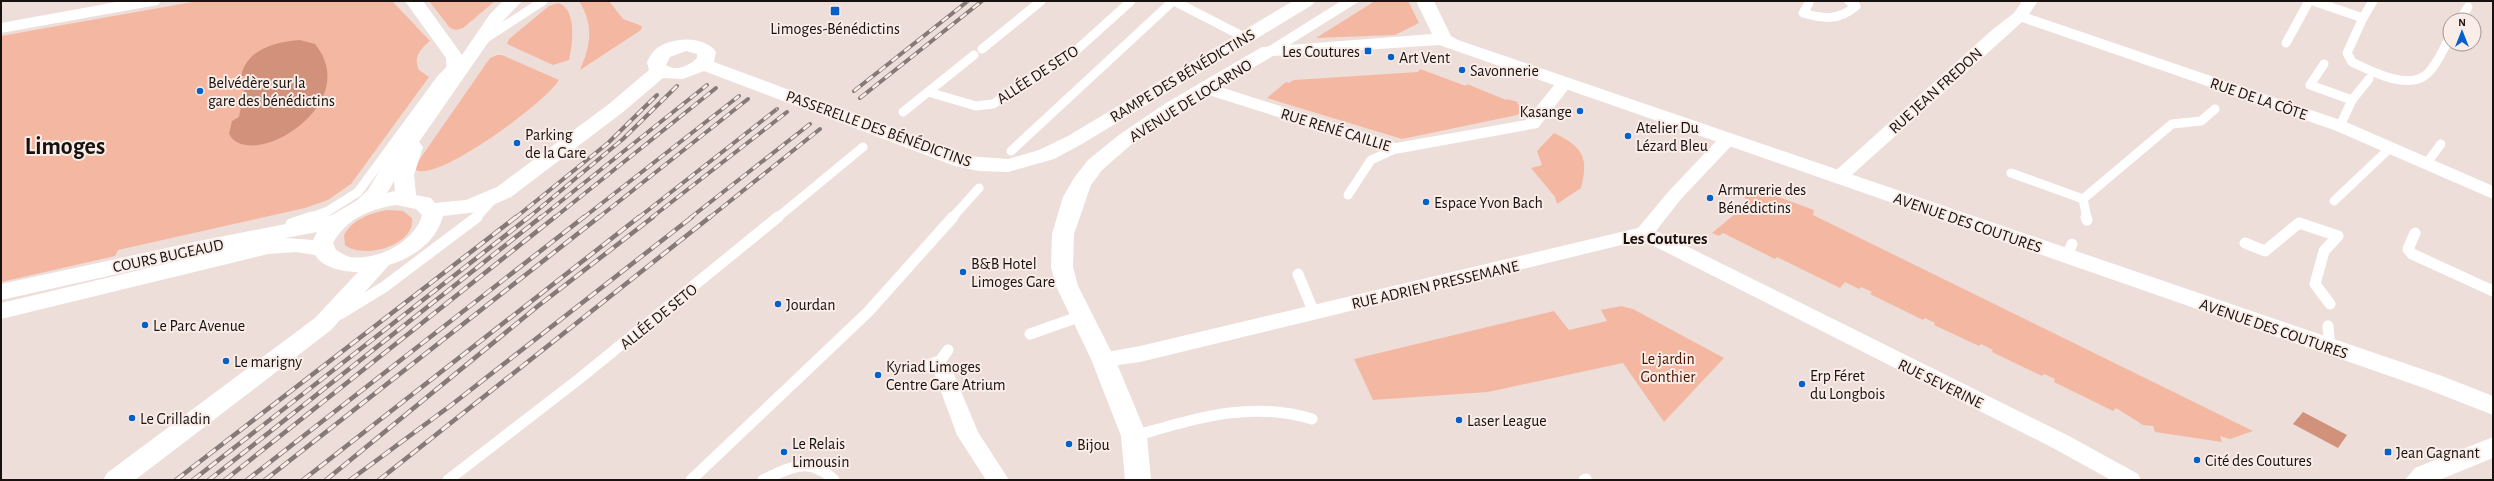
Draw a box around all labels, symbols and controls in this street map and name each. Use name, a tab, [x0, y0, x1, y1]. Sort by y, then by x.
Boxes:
marker: Limoges-Bénédictins	[829, 5, 841, 17]
north arrow	[2442, 12, 2482, 52]
text: N	[2458, 17, 2466, 28]
place label: Limoges-Bénédictins	[770, 21, 900, 37]
street label: RAMPE DES BÉNÉDICTINS	[1106, 25, 1258, 125]
street label: ALLÉE DE SETO	[993, 41, 1081, 107]
place label: Les Coutures	[1282, 44, 1360, 60]
street label: RUE JEAN FREDON	[1886, 45, 1985, 137]
marker: Les Coutures	[1363, 46, 1373, 56]
place label: Art Vent	[1399, 50, 1450, 66]
marker: Art Vent	[1386, 52, 1396, 62]
street label: AVENUE DE LOCARNO	[1126, 57, 1255, 145]
place label: Savonnerie	[1470, 63, 1539, 79]
marker: Savonnerie	[1457, 65, 1467, 75]
street label: RUE DE LA CÔTE	[2208, 73, 2310, 123]
place label: Belvédère sur la gare des bénédictins	[208, 75, 335, 109]
marker: Belvédère sur la gare des bénédictins	[195, 86, 205, 96]
street label: PASSERELLE DES BÉNÉDICTINS	[784, 86, 974, 170]
street label: RUE RENÉ CAILLIE	[1279, 104, 1393, 154]
place label: Kasange	[1519, 104, 1572, 120]
marker: Kasange	[1575, 106, 1585, 116]
place label: Atelier Du Lézard Bleu	[1636, 120, 1708, 154]
place label: Parking de la Gare	[525, 127, 587, 161]
marker: Atelier Du Lézard Bleu	[1623, 131, 1633, 141]
district label: Limoges	[25, 135, 105, 159]
marker: Parking de la Gare	[512, 138, 522, 148]
place label: Armurerie des Bénédictins	[1718, 182, 1806, 216]
street label: AVENUE DES COUTURES	[1891, 190, 2044, 256]
marker: Armurerie des Bénédictins	[1705, 193, 1715, 203]
place label: Espace Yvon Bach	[1434, 195, 1543, 211]
marker: Espace Yvon Bach	[1421, 197, 1431, 207]
district label: Les Coutures	[1622, 230, 1708, 247]
street label: COURS BUGEAUD	[111, 236, 225, 276]
place label: B&B Hotel Limoges Gare	[971, 256, 1055, 290]
street label: RUE ADRIEN PRESSEMANE	[1350, 258, 1521, 312]
marker: B&B Hotel Limoges Gare	[958, 267, 968, 277]
street label: ALLÉE DE SETO	[616, 279, 700, 353]
street label: AVENUE DES COUTURES	[2197, 296, 2350, 362]
place label: Jourdan	[786, 297, 835, 313]
marker: Jourdan	[773, 299, 783, 309]
place label: Le Parc Avenue	[153, 318, 245, 334]
marker: Le Parc Avenue	[140, 320, 150, 330]
park label: Le jardin Gonthier	[1640, 351, 1696, 385]
place label: Le marigny	[234, 354, 302, 371]
marker: Le marigny	[221, 356, 231, 366]
street label: RUE SEVERINE	[1895, 356, 1986, 412]
place label: Kyriad Limoges Centre Gare Atrium	[886, 359, 1006, 393]
place label: Erp Féret du Longbois	[1810, 368, 1885, 402]
marker: Kyriad Limoges Centre Gare Atrium	[873, 370, 883, 380]
marker: Erp Féret du Longbois	[1797, 379, 1807, 389]
place label: Le Grilladin	[140, 411, 210, 427]
marker: Le Grilladin	[127, 413, 137, 423]
place label: Laser League	[1467, 413, 1547, 429]
marker: Laser League	[1454, 415, 1464, 425]
place label: Le Relais Limousin	[792, 436, 849, 470]
place label: Bijou	[1077, 437, 1110, 454]
marker: Bijou	[1064, 439, 1074, 449]
place label: Jean Gagnant	[2396, 445, 2480, 461]
marker: Le Relais Limousin	[779, 447, 789, 457]
marker: Jean Gagnant	[2383, 447, 2393, 457]
place label: Cité des Coutures	[2205, 453, 2312, 469]
marker: Cité des Coutures	[2192, 455, 2202, 465]

